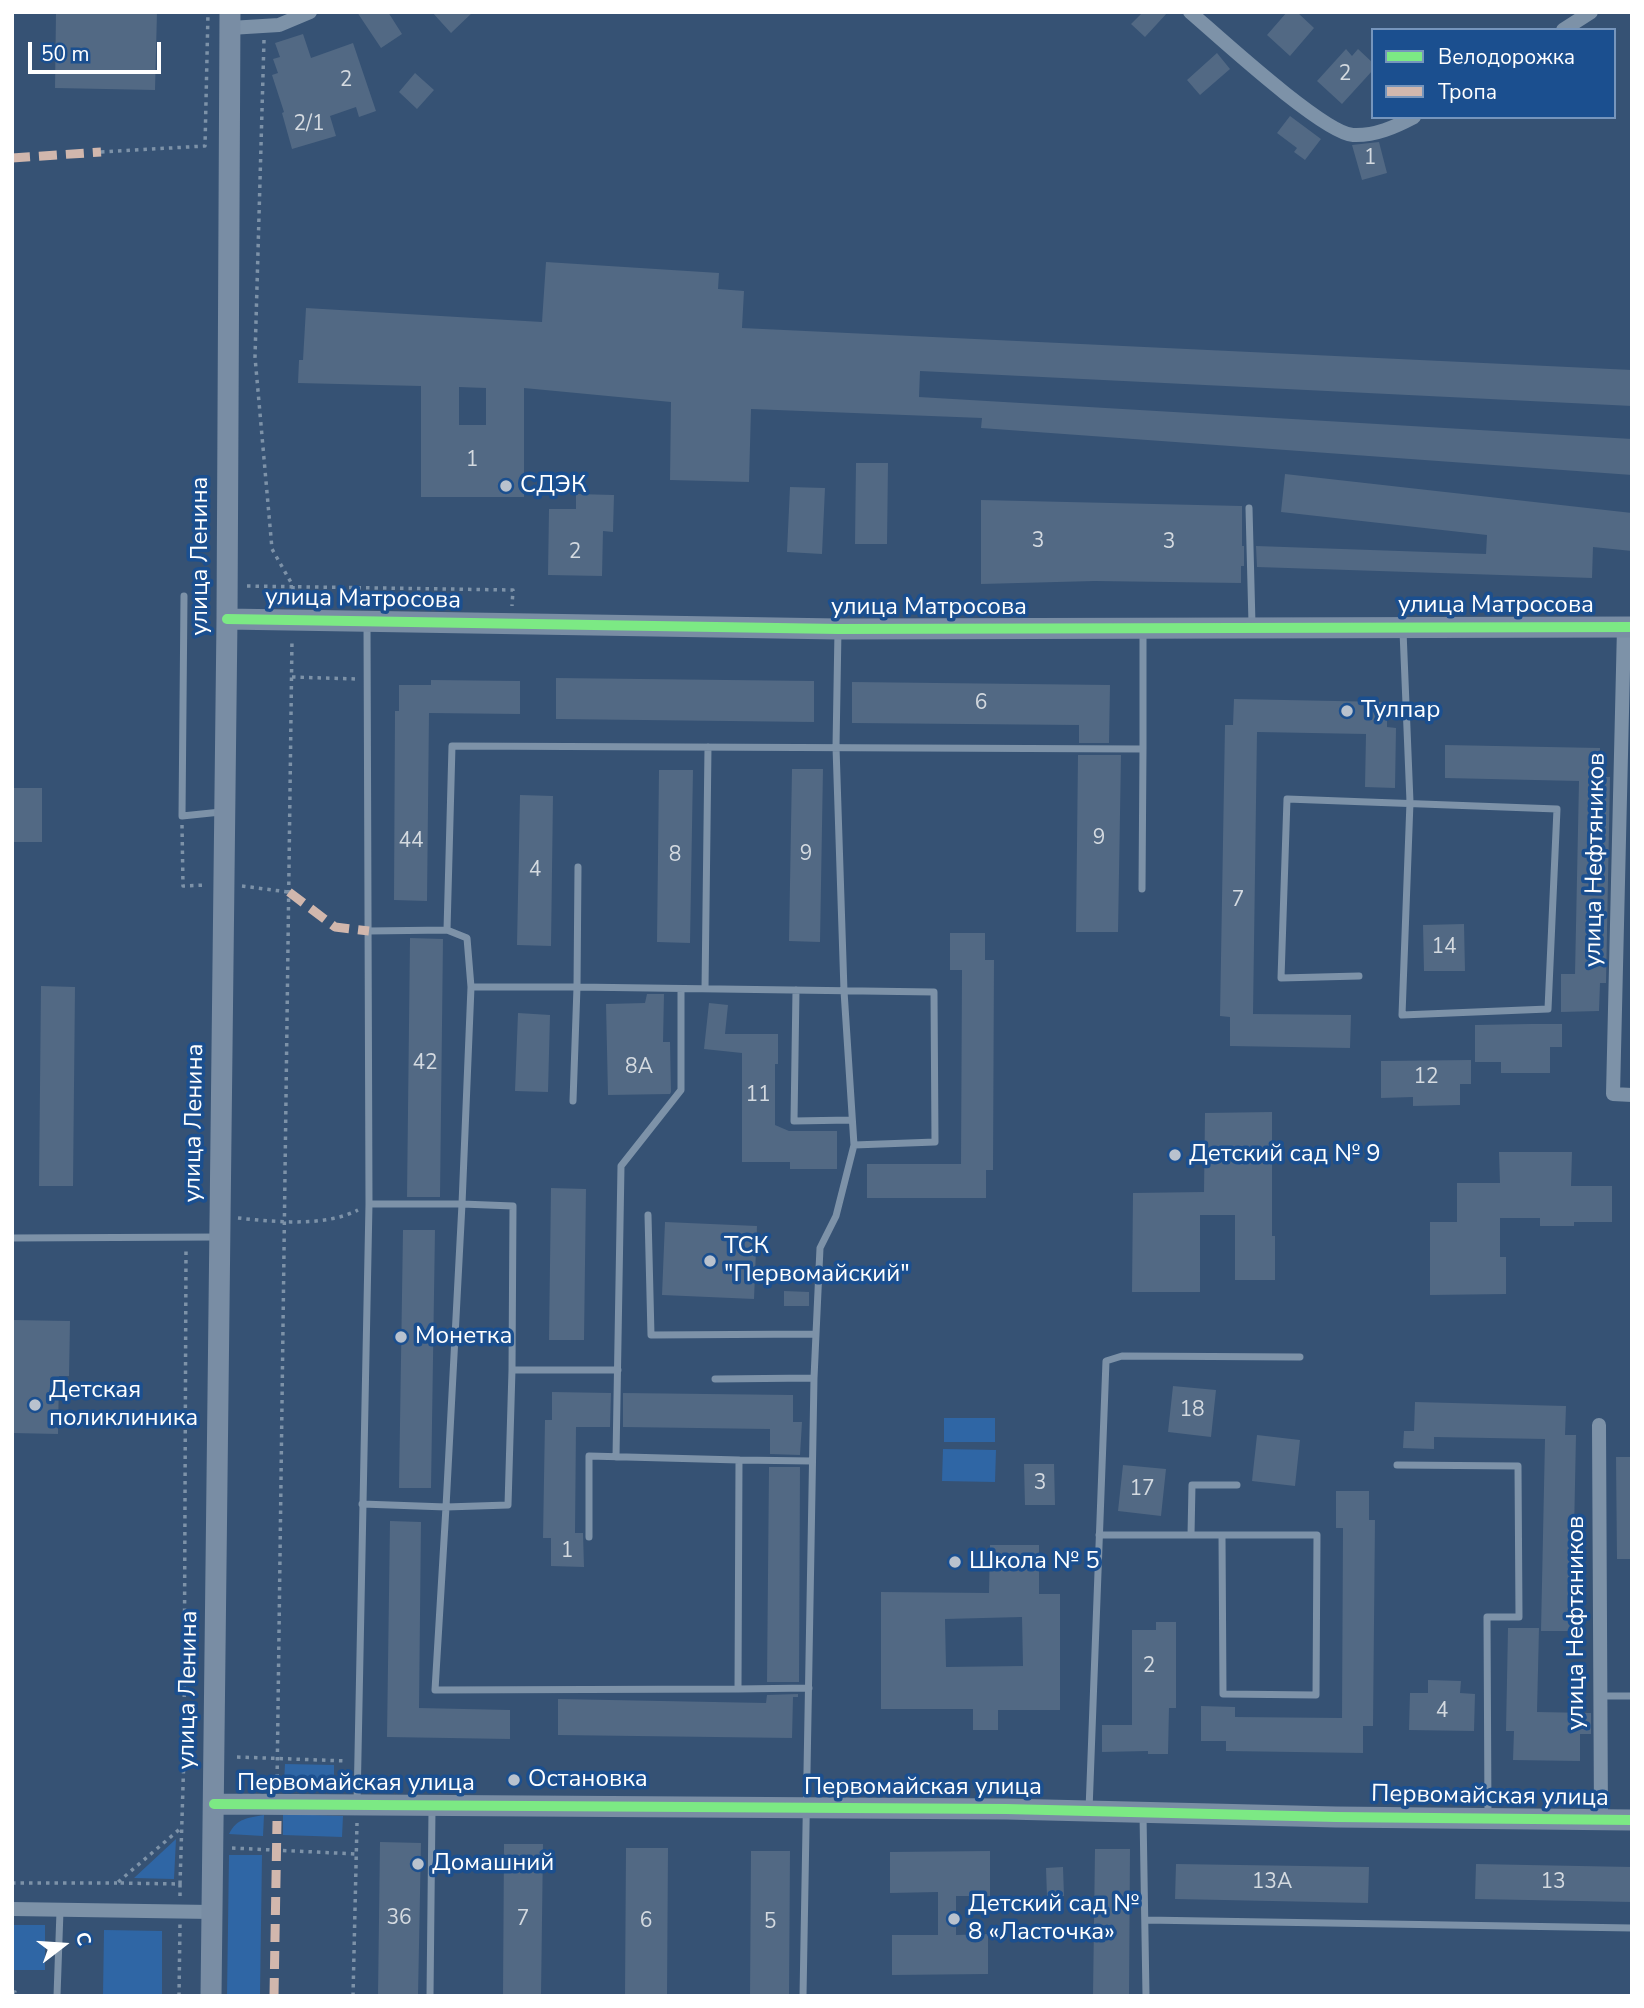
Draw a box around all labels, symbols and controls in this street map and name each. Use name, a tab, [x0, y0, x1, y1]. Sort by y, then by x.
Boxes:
scale bar	[32, 28, 164, 72]
legend	[1371, 28, 1616, 119]
text: 50 m	[41, 40, 90, 68]
text: Велодорожка	[1438, 43, 1575, 71]
house number: 2	[1339, 62, 1351, 88]
house number: 2	[340, 68, 352, 94]
text: Тропа	[1438, 78, 1497, 106]
house number: 2/1	[293, 112, 325, 138]
house number: 1	[1364, 146, 1376, 172]
house number: 1	[466, 448, 478, 474]
place label: СДЭК	[520, 472, 586, 500]
street label: улица Ленина	[187, 476, 215, 636]
marker: СДЭК	[498, 478, 514, 494]
house number: 3	[1032, 529, 1044, 555]
house number: 3	[1163, 530, 1175, 556]
house number: 2	[569, 540, 581, 566]
street label: улица Матросова	[265, 584, 461, 616]
street label: улица Матросова	[1398, 592, 1594, 620]
street label: улица Матросова	[831, 594, 1027, 622]
house number: 6	[975, 691, 987, 717]
place label: Тулпар	[1361, 697, 1441, 725]
marker: Тулпар	[1339, 703, 1355, 719]
street label: улица Нефтяников	[1580, 753, 1612, 967]
house number: 9	[1093, 826, 1105, 852]
house number: 44	[398, 829, 424, 855]
house number: 9	[800, 842, 812, 868]
house number: 8	[669, 843, 681, 869]
house number: 4	[529, 858, 541, 884]
house number: 7	[1232, 888, 1244, 914]
house number: 14	[1431, 935, 1457, 961]
street label: улица Ленина	[179, 1043, 211, 1203]
house number: 42	[412, 1051, 438, 1077]
house number: 8А	[625, 1055, 653, 1081]
house number: 12	[1413, 1065, 1439, 1091]
house number: 11	[745, 1083, 771, 1109]
place label: Детский сад № 9	[1189, 1141, 1381, 1169]
marker: Детский сад № 9	[1167, 1147, 1183, 1163]
place label: ТСК "Первомайский"	[724, 1233, 910, 1289]
marker: ТСК "Первомайский"	[702, 1253, 718, 1269]
place label: Монетка	[415, 1323, 512, 1351]
marker: Монетка	[393, 1329, 409, 1345]
place label: Детская поликлиника	[49, 1377, 198, 1433]
marker: Детская поликлиника	[27, 1397, 43, 1413]
house number: 18	[1179, 1398, 1205, 1424]
house number: 3	[1034, 1471, 1046, 1497]
house number: 17	[1129, 1477, 1155, 1503]
street label: улица Нефтяников	[1563, 1516, 1591, 1730]
house number: 1	[561, 1539, 573, 1565]
place label: Школа № 5	[969, 1548, 1100, 1576]
marker: Школа № 5	[947, 1554, 963, 1570]
street label: улица Ленина	[173, 1610, 205, 1770]
house number: 2	[1143, 1654, 1155, 1680]
house number: 4	[1436, 1699, 1448, 1725]
place label: Остановка	[528, 1766, 648, 1794]
street label: Первомайская улица	[237, 1770, 475, 1798]
marker: Остановка	[506, 1772, 522, 1788]
street label: Первомайская улица	[804, 1774, 1042, 1802]
street label: Первомайская улица	[1371, 1781, 1609, 1813]
place label: Домашний	[432, 1850, 554, 1878]
marker: Домашний	[410, 1856, 426, 1872]
house number: 13А	[1252, 1870, 1292, 1896]
house number: 13	[1540, 1870, 1566, 1896]
place label: Детский сад № 8 «Ласточка»	[968, 1891, 1139, 1947]
house number: 36	[386, 1906, 412, 1932]
house number: 7	[517, 1907, 529, 1933]
house number: 6	[640, 1909, 652, 1935]
north arrow	[28, 1910, 98, 1980]
house number: 5	[764, 1910, 776, 1936]
marker: Детский сад № 8 «Ласточка»	[946, 1911, 962, 1927]
text: С	[69, 1929, 97, 1949]

